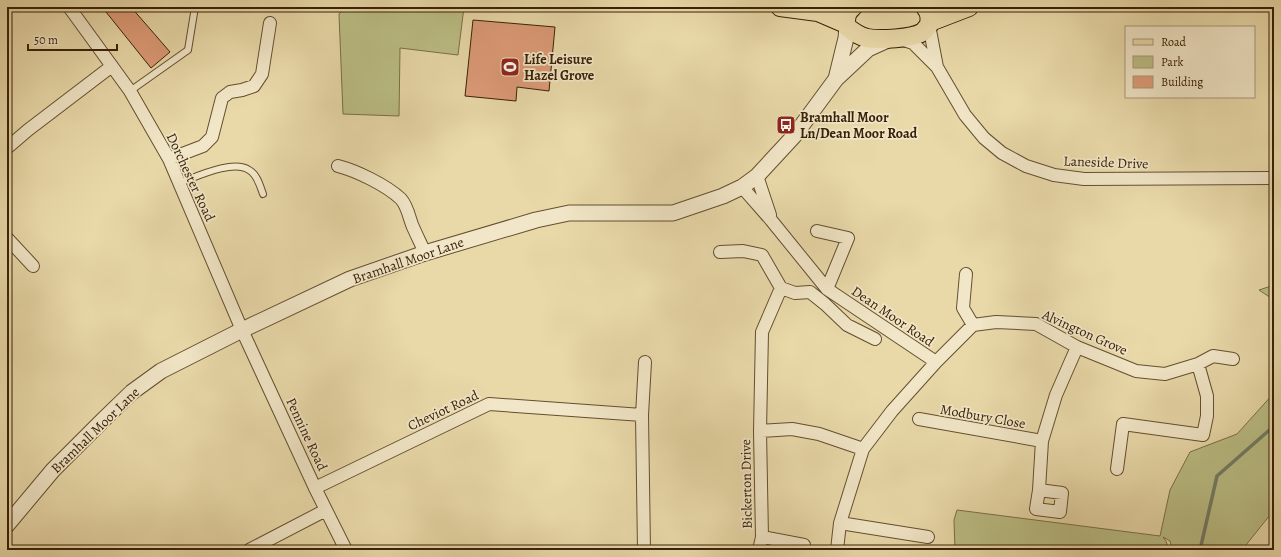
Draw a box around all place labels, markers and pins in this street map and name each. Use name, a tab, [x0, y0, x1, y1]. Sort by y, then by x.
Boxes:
place label: Life Leisure Hazel Grove	[524, 50, 595, 85]
sports icon: Life Leisure Hazel Grove	[499, 56, 521, 78]
place label: Bramhall Moor Ln/Dean Moor Road	[800, 108, 918, 143]
bus stop icon: Bramhall Moor Ln/Dean Moor Road	[775, 114, 797, 136]

